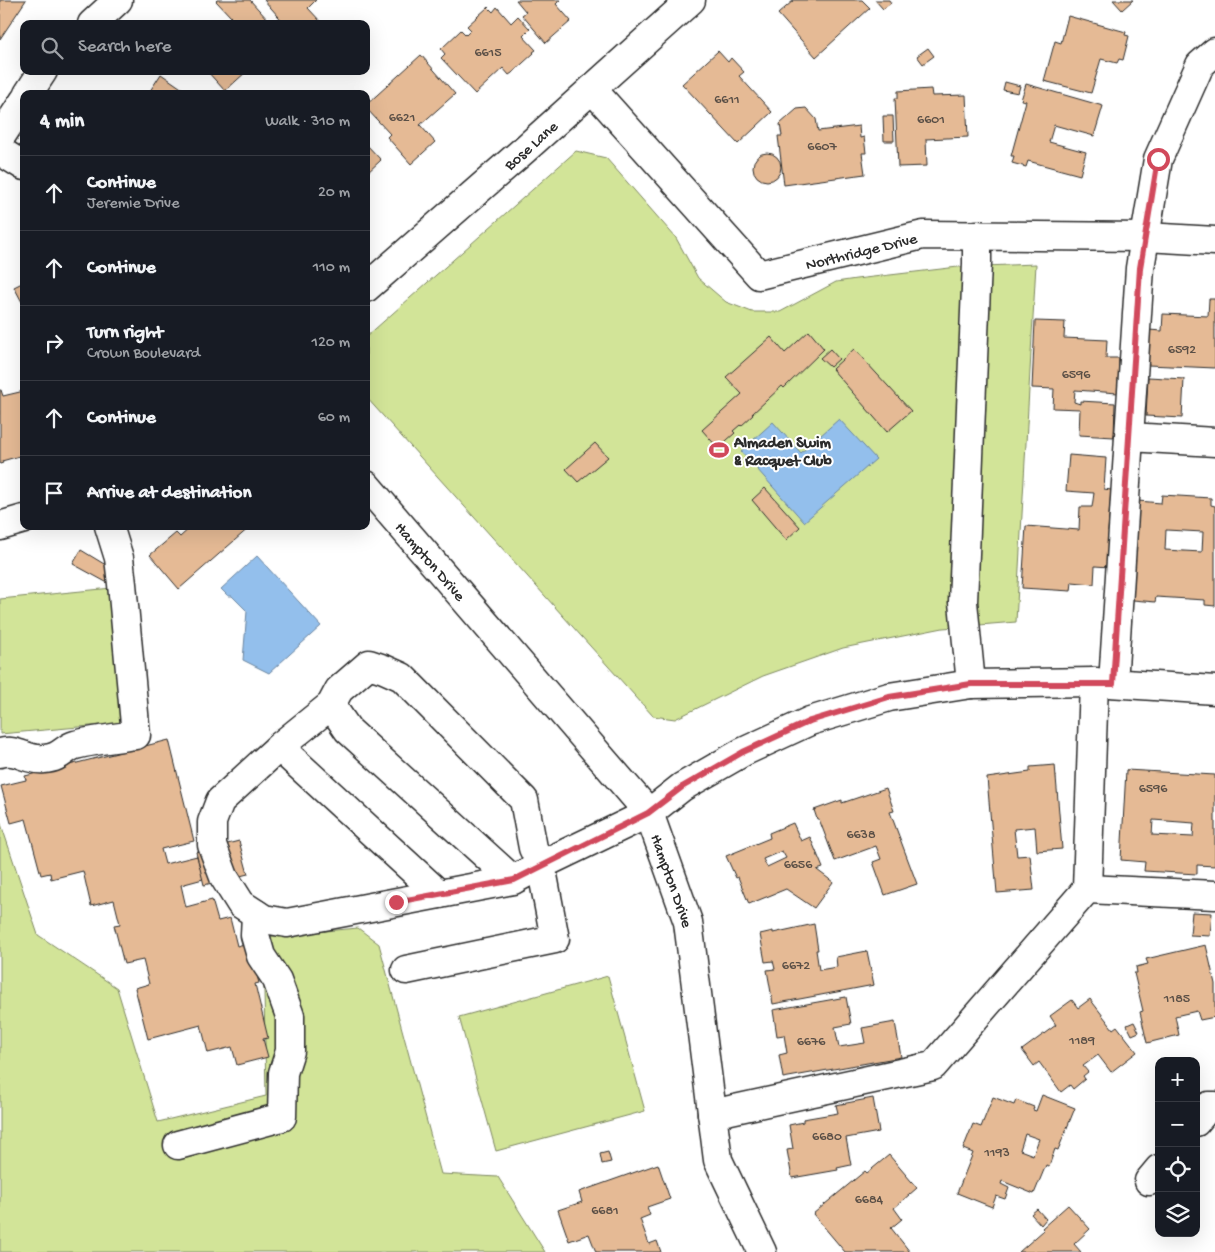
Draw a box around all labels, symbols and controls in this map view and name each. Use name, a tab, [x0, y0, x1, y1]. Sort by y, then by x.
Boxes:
search box	[20, 20, 370, 75]
icon: search	[38, 34, 66, 62]
text: Search here	[78, 36, 172, 59]
house number: 6615	[474, 45, 502, 62]
house number: 6611	[714, 92, 740, 109]
text: 4 min	[40, 110, 84, 135]
house number: 6621	[389, 110, 415, 127]
house number: 6601	[917, 112, 945, 129]
text: Walk · 310 m	[265, 113, 350, 132]
street label: Bose Lane	[501, 118, 564, 176]
house number: 6607	[807, 139, 837, 156]
route start	[1147, 148, 1170, 171]
text: Continue	[87, 172, 156, 195]
icon: ahead	[40, 179, 68, 207]
text: 20 m	[318, 184, 350, 203]
text: Jeremie Drive	[87, 195, 179, 214]
street label: Northridge Drive	[804, 231, 920, 276]
icon: ahead	[40, 254, 68, 282]
text: Continue	[87, 257, 156, 280]
text: 110 m	[313, 259, 350, 278]
text: Turn right	[87, 322, 163, 345]
icon: right	[40, 329, 68, 357]
text: 120 m	[311, 334, 350, 353]
house number: 6592	[1168, 342, 1196, 359]
text: Crown Boulevard	[87, 345, 200, 364]
house number: 6596	[1062, 367, 1091, 384]
icon: ahead	[40, 404, 68, 432]
text: Continue	[87, 407, 156, 430]
text: 60 m	[318, 409, 350, 428]
place label: Almaden Swim & Racquet Club	[733, 435, 832, 472]
sports icon: Almaden Swim & Racquet Club	[708, 439, 730, 461]
icon: arrive	[40, 479, 68, 507]
text: Arrive at destination	[87, 482, 251, 505]
street label: Hampton Drive	[389, 520, 468, 607]
house number: 6596	[1139, 781, 1168, 798]
house number: 6638	[846, 827, 876, 844]
street label: Hampton Drive	[644, 832, 695, 930]
house number: 6656	[784, 857, 813, 874]
route end	[385, 891, 408, 914]
house number: 6672	[782, 958, 810, 975]
house number: 1185	[1163, 991, 1190, 1008]
house number: 1189	[1068, 1033, 1095, 1050]
house number: 6676	[797, 1034, 826, 1051]
map controls	[1155, 1057, 1200, 1237]
button: +	[1155, 1057, 1200, 1102]
button: −	[1155, 1102, 1200, 1147]
house number: 6680	[812, 1129, 842, 1146]
house number: 1193	[983, 1145, 1010, 1162]
button: locate	[1155, 1147, 1200, 1192]
house number: 6684	[855, 1192, 884, 1209]
button: layers	[1155, 1192, 1200, 1237]
house number: 6681	[591, 1203, 619, 1220]

